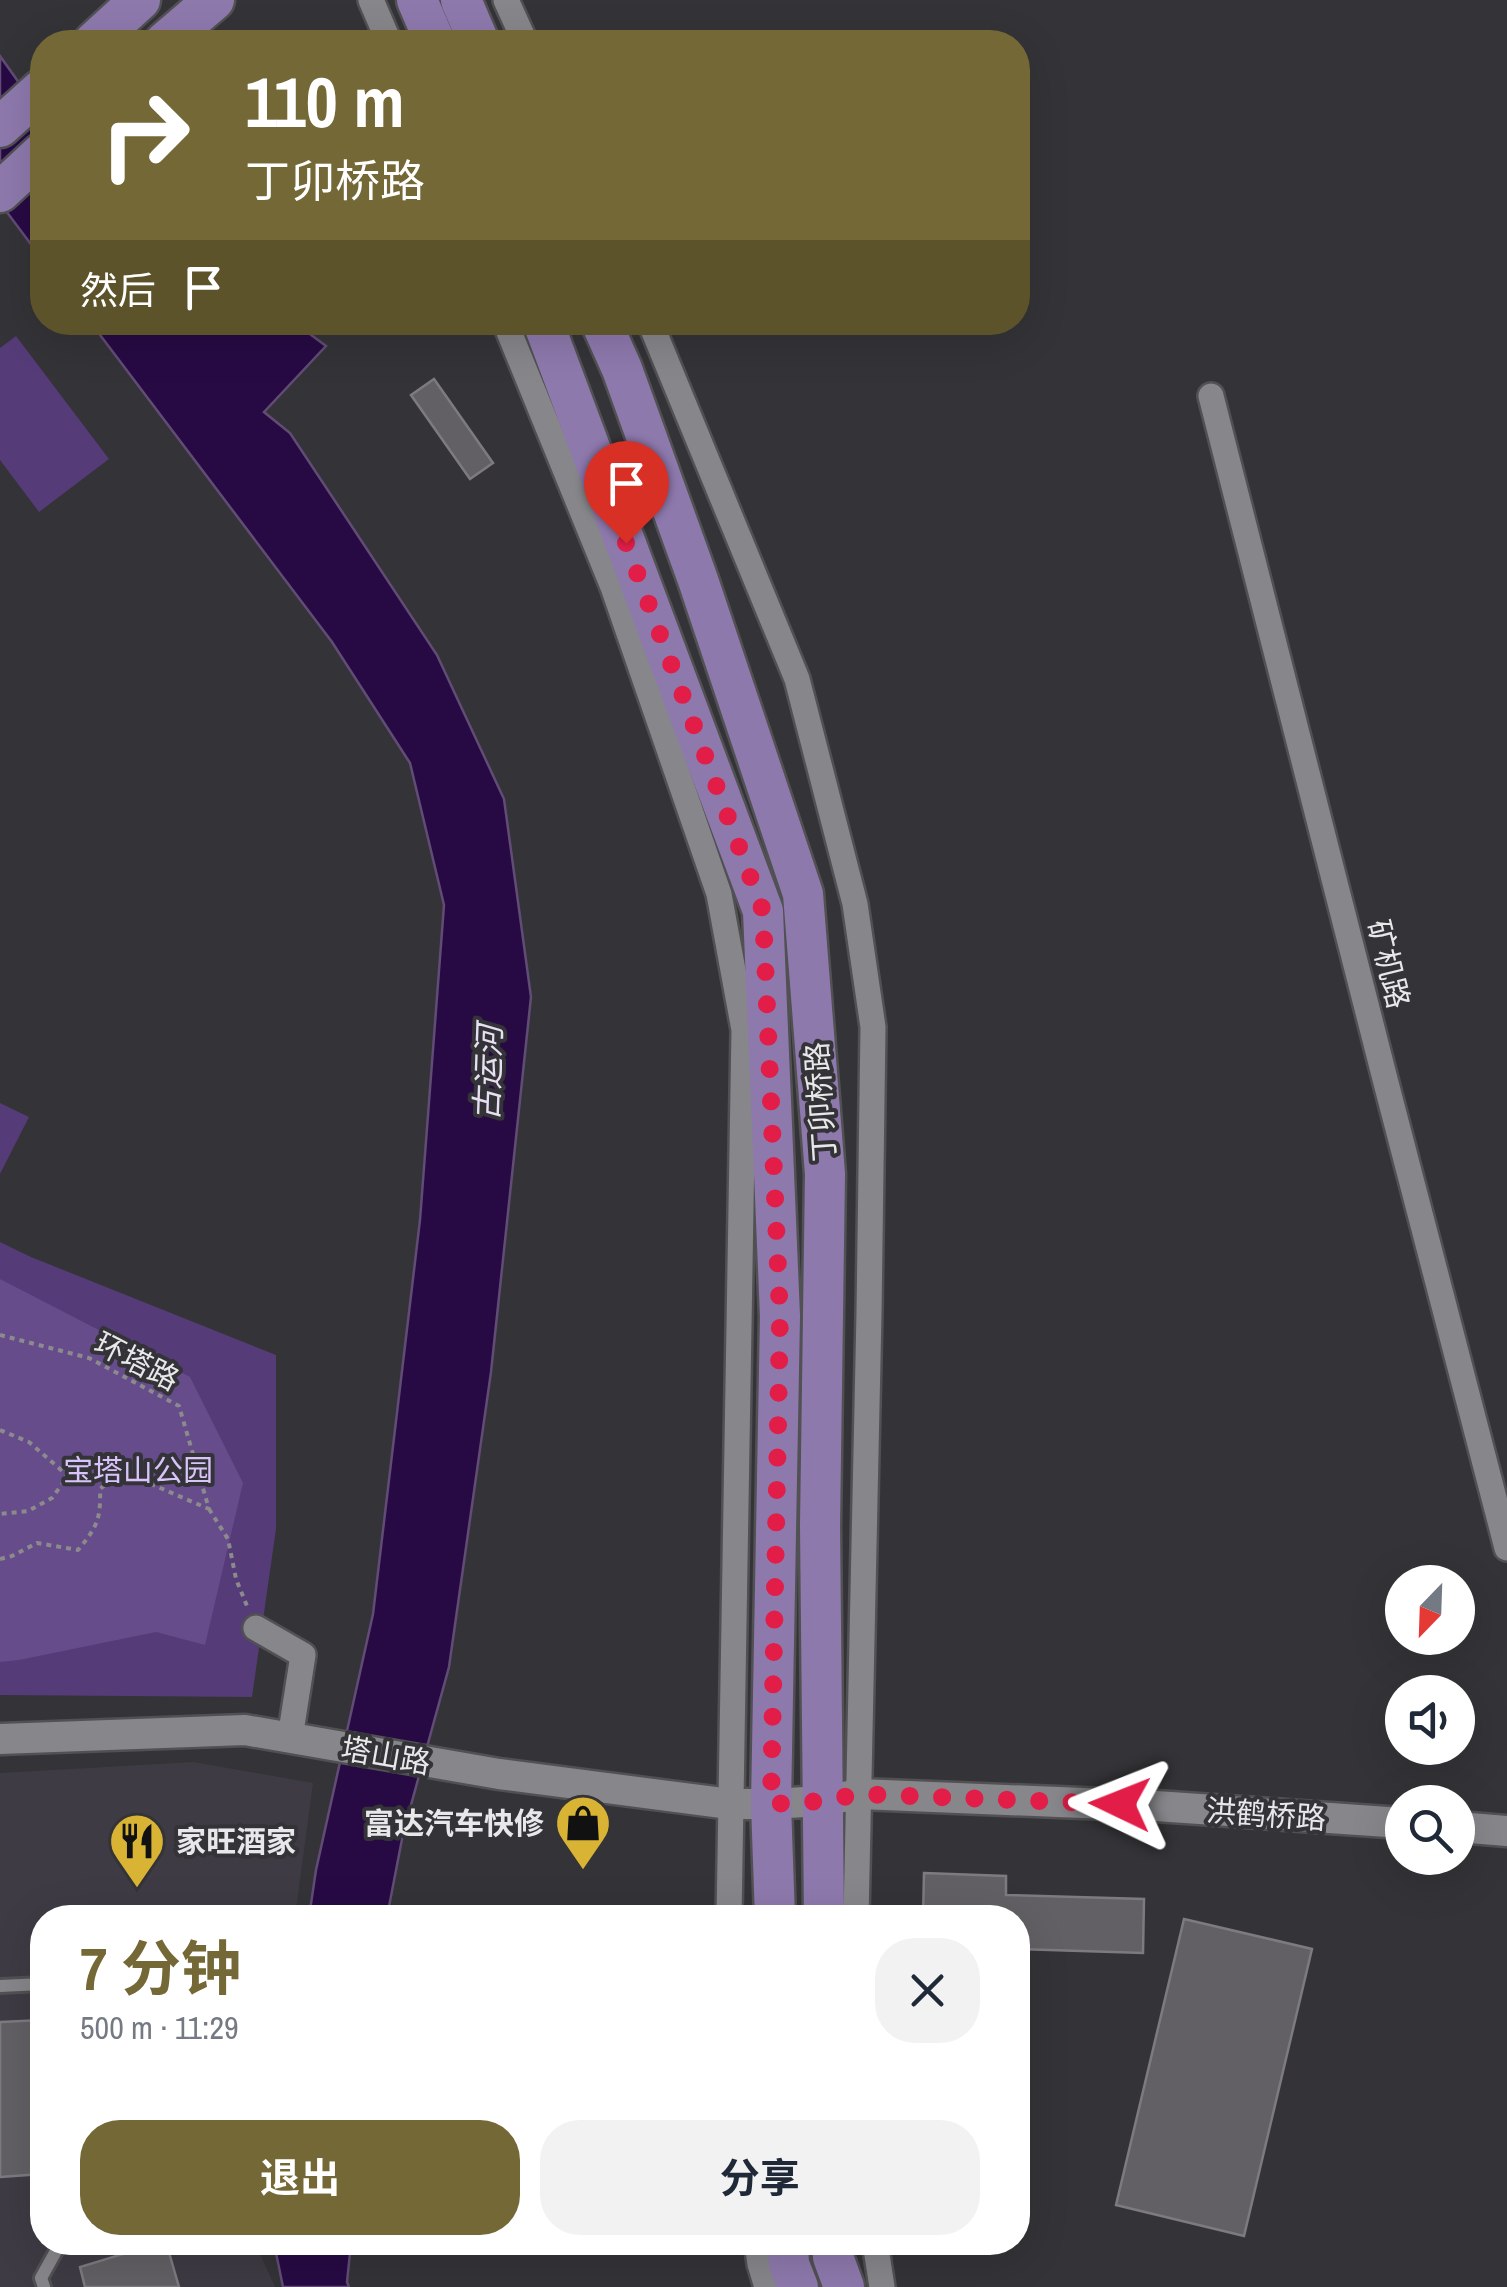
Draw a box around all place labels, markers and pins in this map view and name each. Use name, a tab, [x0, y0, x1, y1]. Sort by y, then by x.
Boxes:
pin	[584, 441, 669, 544]
shop icon: 富达汽车快修	[553, 1793, 613, 1872]
place label: 富达汽车快修	[364, 1803, 544, 1843]
restaurant icon: 家旺酒家	[107, 1811, 167, 1890]
place label: 家旺酒家	[176, 1821, 296, 1861]

